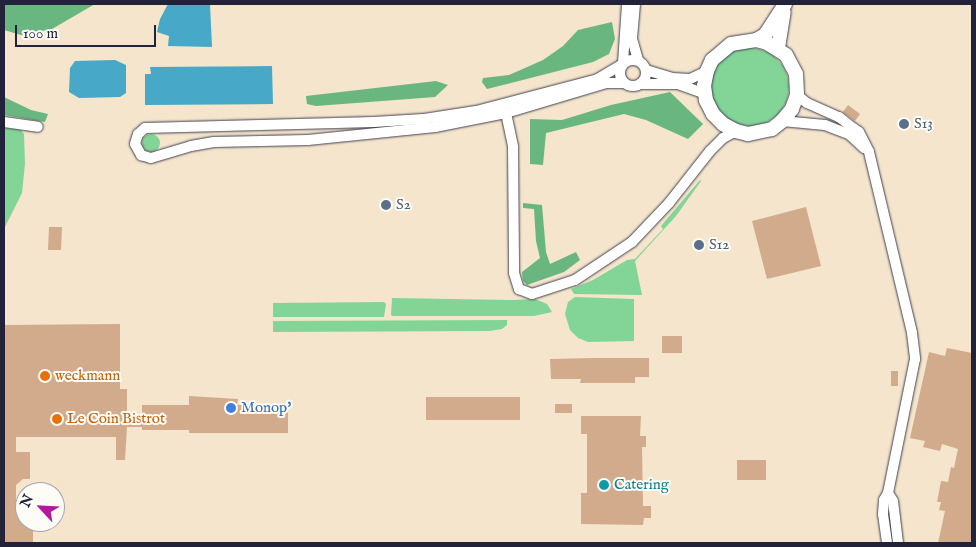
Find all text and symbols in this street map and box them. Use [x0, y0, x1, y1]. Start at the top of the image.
scale bar [18, 15, 159, 47]
text: 100 m [23, 24, 58, 43]
place label: S13 [914, 115, 933, 133]
marker: S13 [898, 118, 910, 130]
place label: S2 [396, 196, 411, 214]
marker: S2 [380, 199, 392, 211]
place label: S12 [709, 236, 729, 254]
marker: S12 [693, 239, 705, 251]
place label: weckmann [55, 367, 120, 385]
marker: weckmann [39, 370, 51, 382]
place label: Monop' [241, 399, 291, 417]
marker: Monop' [225, 402, 237, 414]
place label: Le Coin Bistrot [67, 410, 165, 428]
marker: Le Coin Bistrot [51, 413, 63, 425]
place label: Catering [614, 476, 669, 494]
marker: Catering [598, 479, 610, 491]
north arrow [15, 482, 65, 532]
text: N [17, 492, 38, 510]

